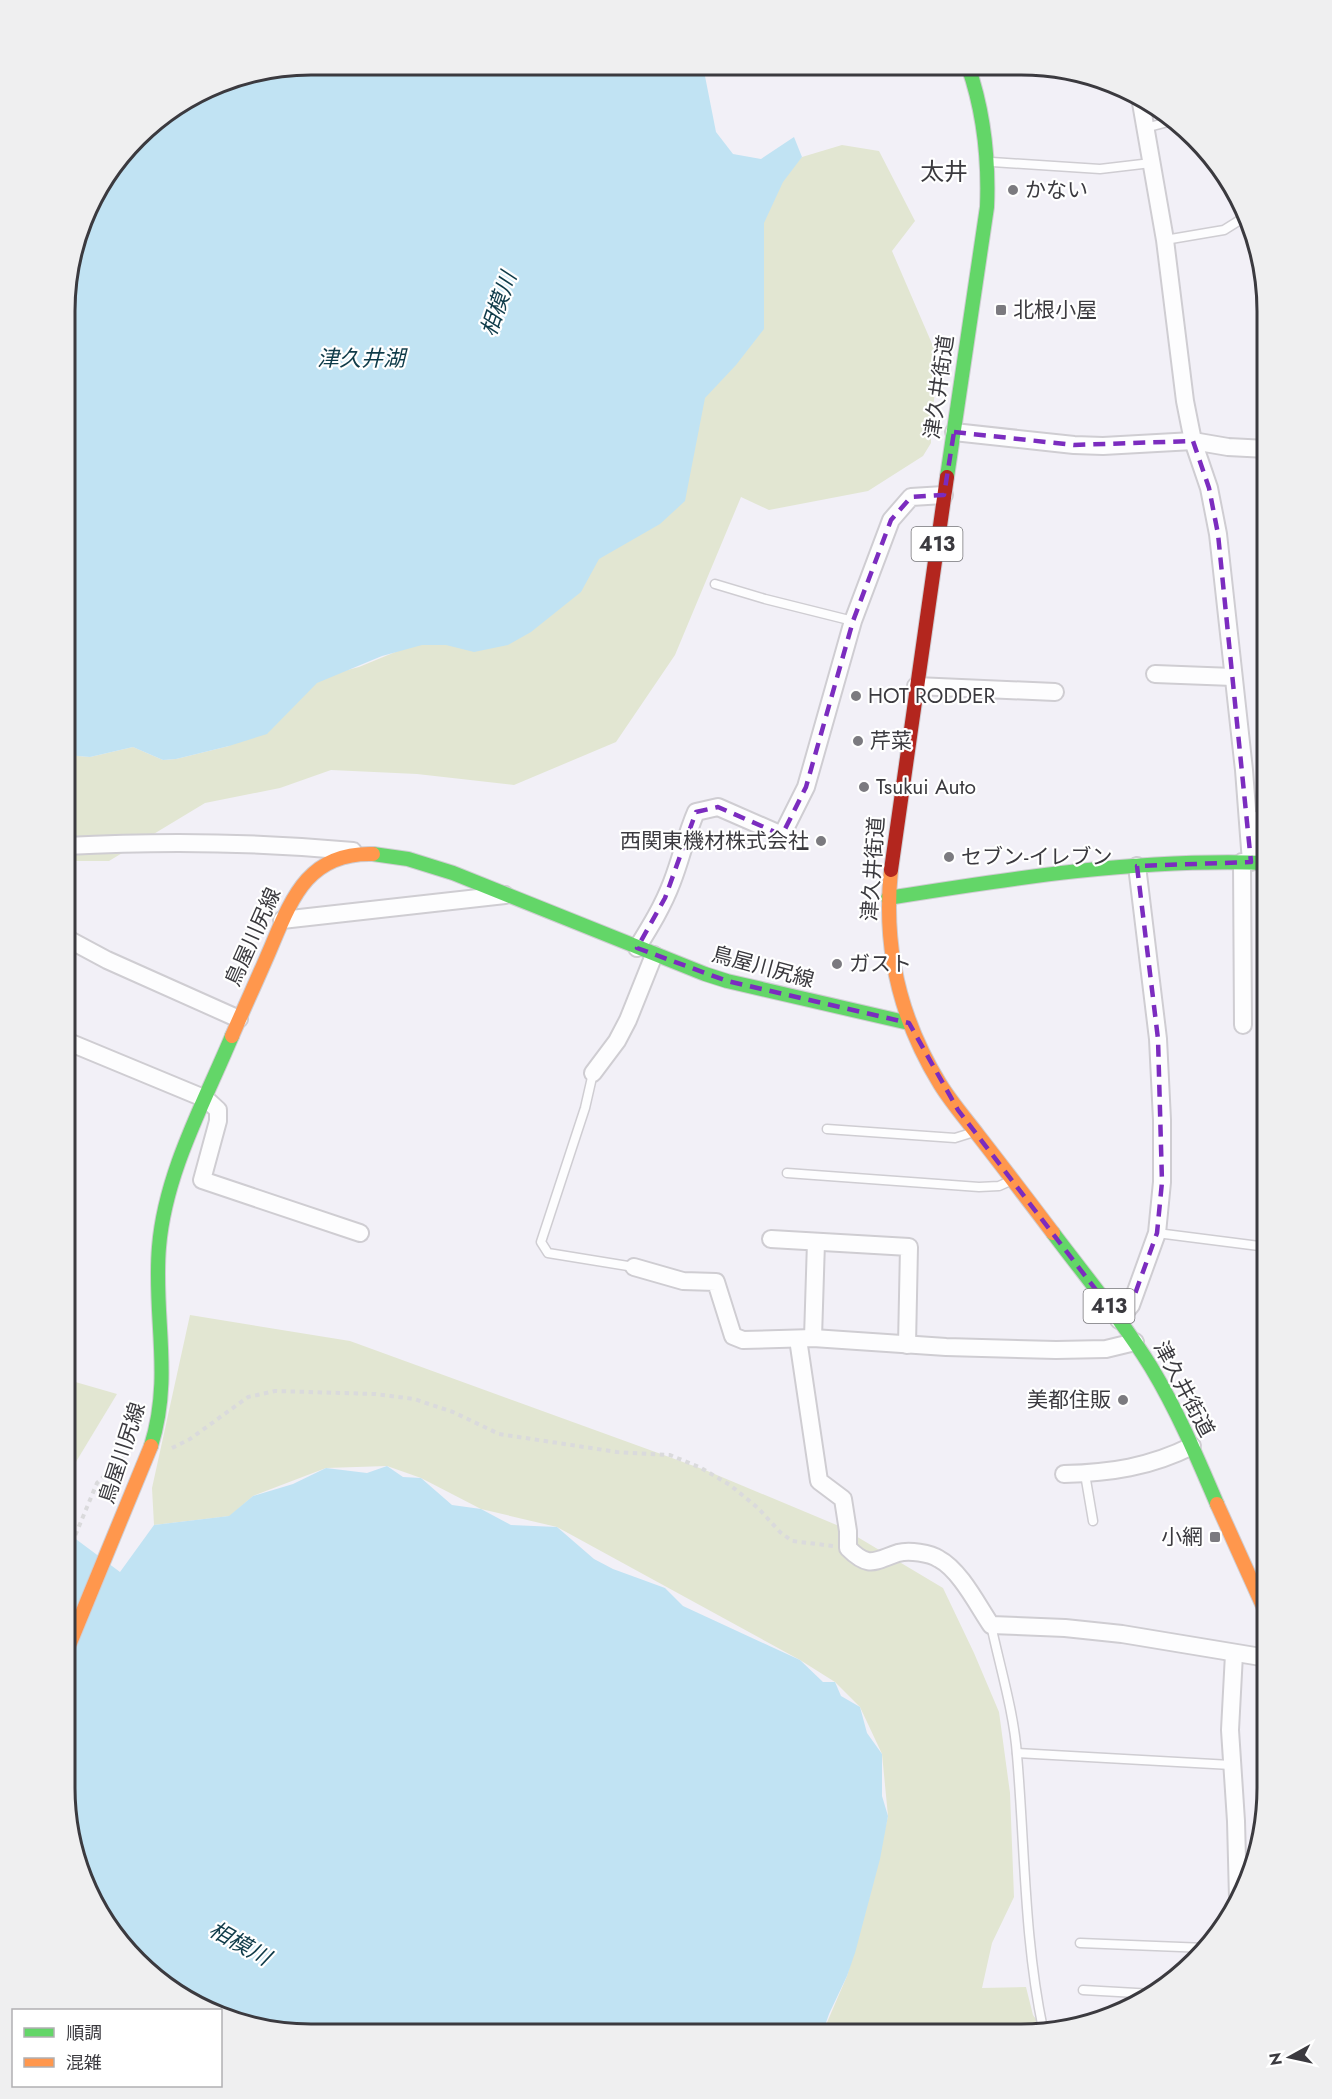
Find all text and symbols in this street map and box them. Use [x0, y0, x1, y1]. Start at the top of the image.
district label: 太井 [920, 154, 968, 189]
place label: かない [1025, 175, 1088, 205]
marker: かない [1006, 183, 1020, 197]
water label: 相模川 [472, 266, 525, 340]
place label: 北根小屋 [1013, 295, 1097, 325]
marker: 北根小屋 [994, 303, 1008, 317]
street label: 津久井街道 [917, 333, 961, 441]
water label: 津久井湖 [317, 342, 408, 374]
road number: 413 [912, 527, 962, 561]
place label: HOT RODDER [868, 681, 995, 711]
marker: HOT RODDER [849, 689, 863, 703]
place label: 芹菜 [870, 726, 912, 756]
marker: 芹菜 [851, 734, 865, 748]
place label: Tsukui Auto [876, 772, 976, 802]
marker: Tsukui Auto [857, 780, 871, 794]
street label: 津久井街道 [854, 816, 892, 922]
place label: 西関東機材株式会社 [620, 826, 809, 856]
marker: 西関東機材株式会社 [814, 834, 828, 848]
place label: セブン-イレブン [961, 842, 1112, 872]
marker: セブン-イレブン [942, 850, 956, 864]
street label: 鳥屋川尻線 [218, 883, 288, 991]
street label: 鳥屋川尻線 [708, 939, 818, 995]
place label: ガスト [849, 949, 912, 979]
marker: ガスト [830, 957, 844, 971]
road number: 413 [1084, 1289, 1134, 1323]
street label: 津久井街道 [1146, 1336, 1222, 1442]
place label: 美都住販 [1027, 1385, 1111, 1415]
marker: 美都住販 [1116, 1393, 1130, 1407]
street label: 鳥屋川尻線 [92, 1398, 152, 1508]
place label: 小網 [1161, 1522, 1203, 1552]
marker: 小網 [1208, 1530, 1222, 1544]
water label: 相模川 [203, 1913, 278, 1974]
legend [12, 2009, 222, 2087]
text: 順調 [66, 2020, 102, 2046]
north arrow [1260, 2027, 1320, 2087]
text: 混雑 [66, 2050, 102, 2076]
text: N [1263, 2051, 1288, 2067]

